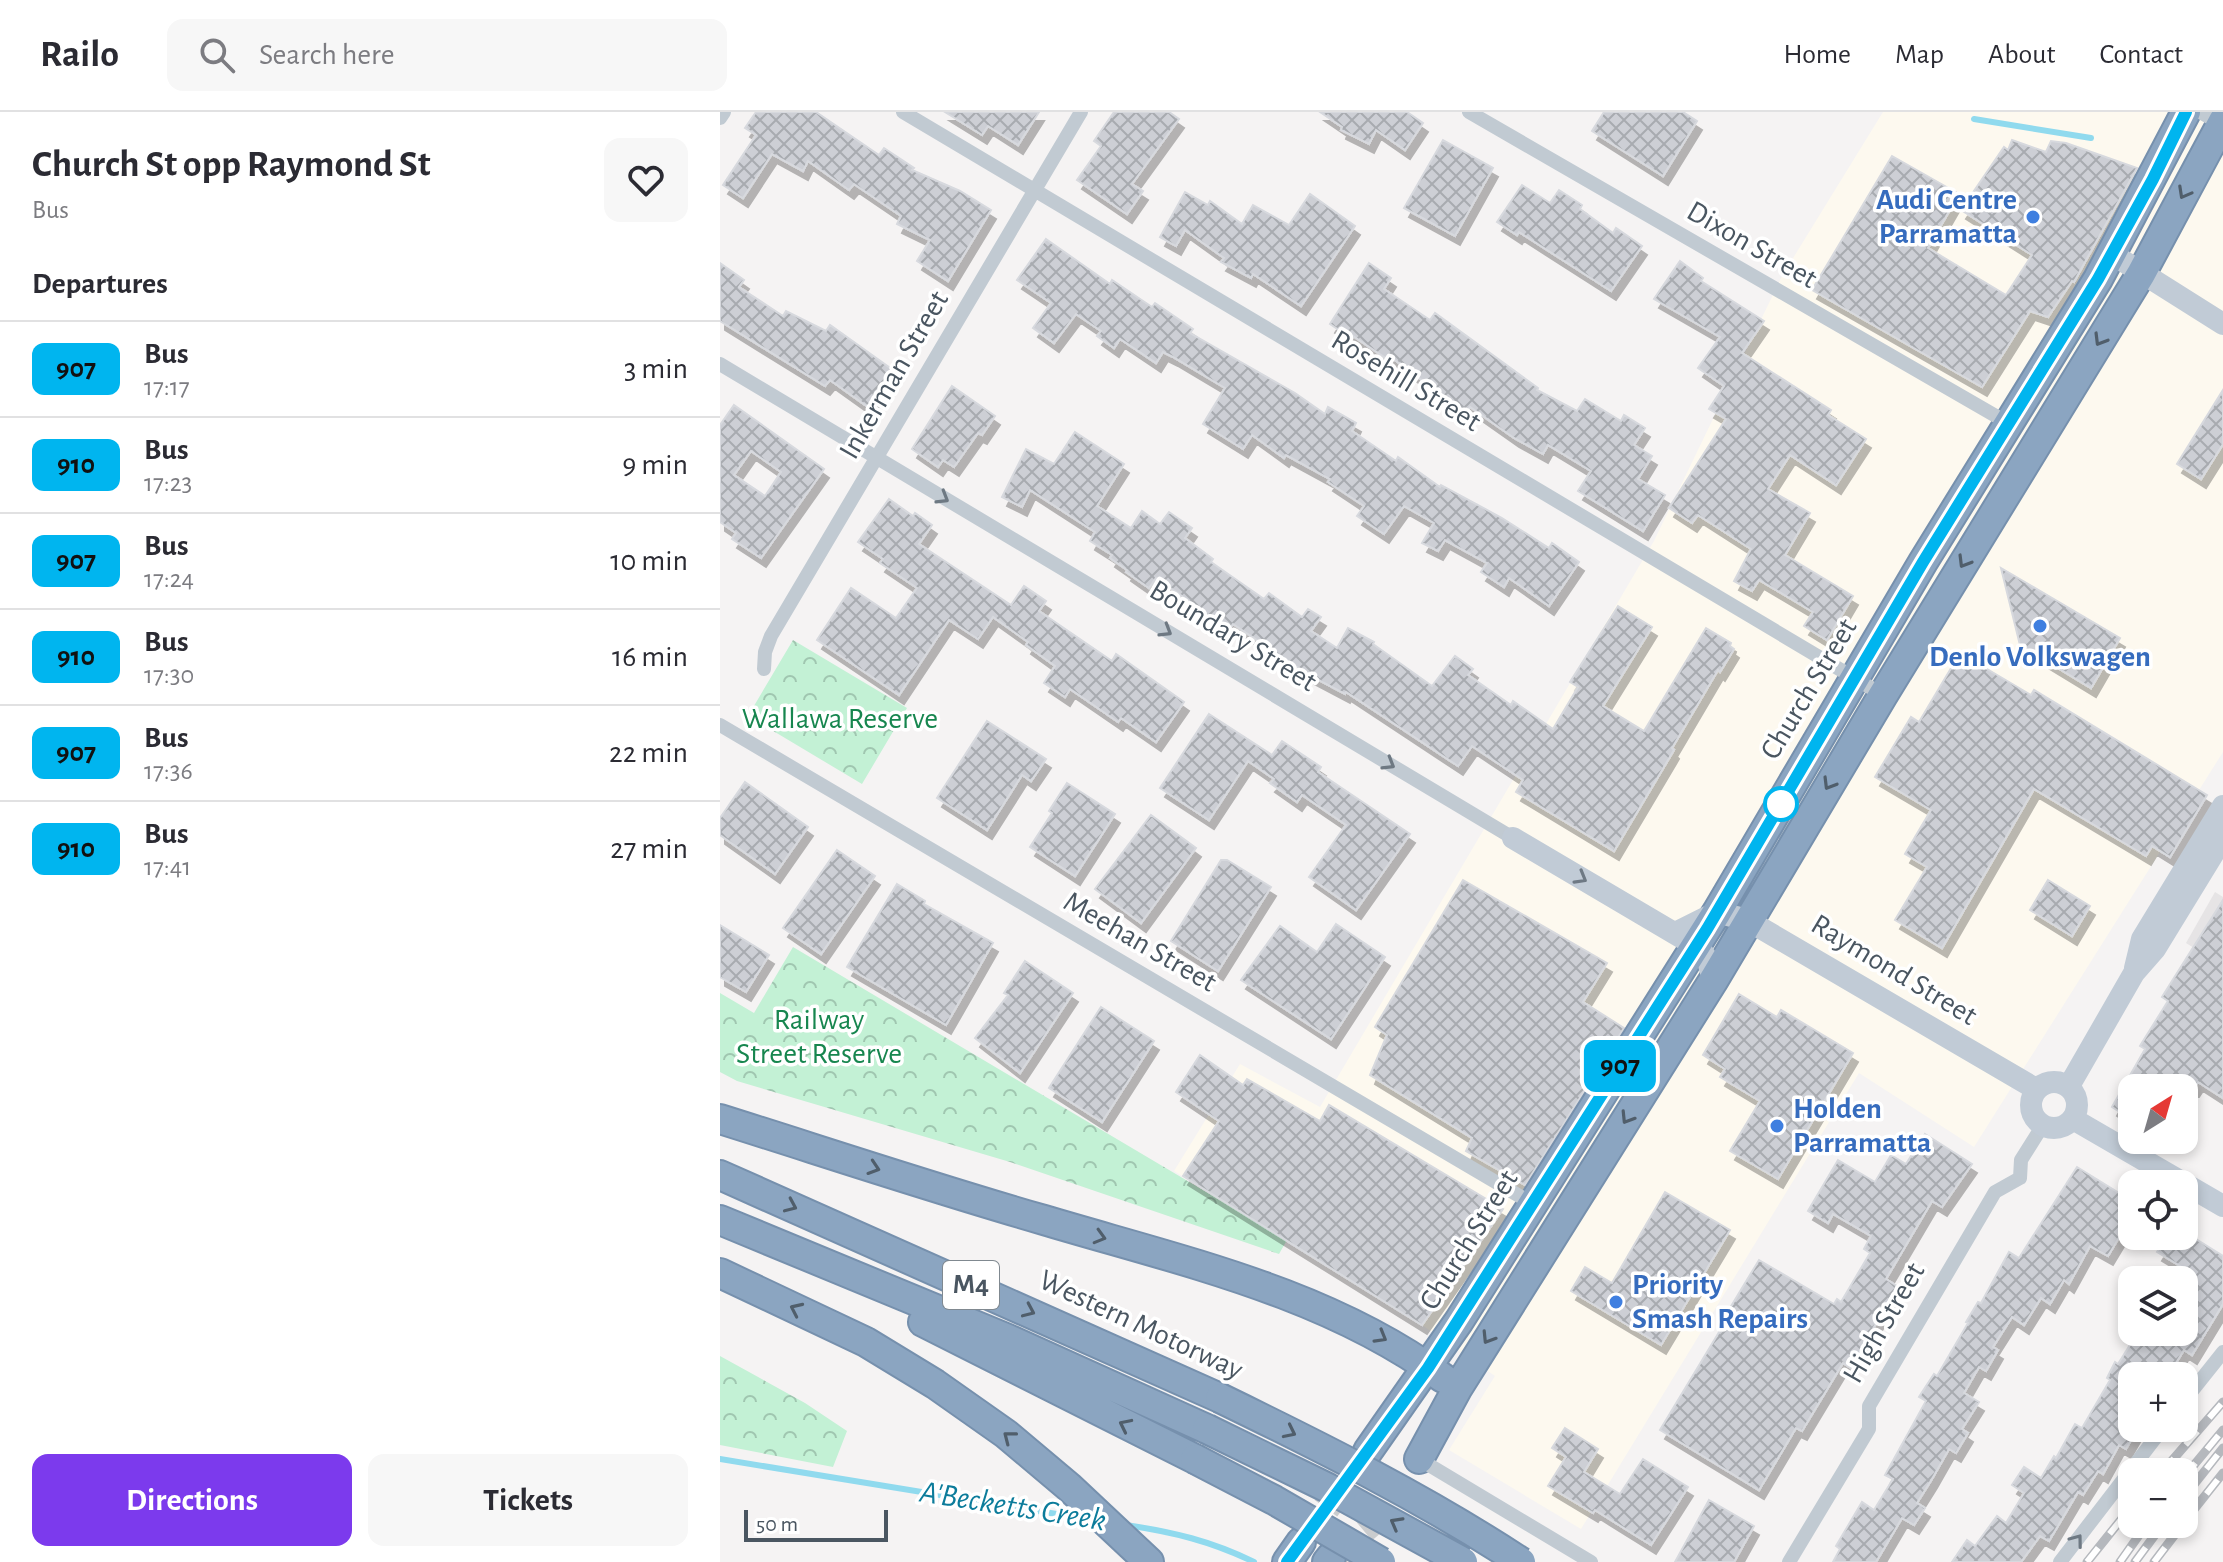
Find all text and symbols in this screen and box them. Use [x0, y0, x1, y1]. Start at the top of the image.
search box [167, 19, 727, 91]
icon: search [195, 33, 239, 77]
text: Railo [40, 36, 119, 74]
text: Search here [259, 40, 395, 70]
text: Home [1784, 41, 1851, 69]
text: Map [1895, 41, 1944, 69]
text: About [1988, 41, 2056, 69]
text: Contact [2100, 41, 2183, 69]
button: heart [604, 138, 688, 222]
text: Church St opp Raymond St [32, 146, 431, 184]
place label: Audi Centre Parramatta [1876, 185, 2017, 249]
one-way arrow [2179, 185, 2194, 199]
street label: Dixon Street [1682, 196, 1823, 294]
text: Bus [32, 197, 69, 223]
marker: Audi Centre Parramatta [2024, 208, 2042, 226]
text: Departures [32, 269, 168, 299]
street label: Inkerman Street [834, 285, 954, 464]
street label: Rosehill Street [1326, 325, 1486, 437]
one-way arrow [2094, 331, 2110, 346]
text: Bus [144, 339, 189, 369]
text: 3 min [624, 354, 688, 384]
text: 907 [56, 355, 96, 383]
text: 17:17 [144, 374, 190, 400]
text: Bus [144, 435, 189, 465]
text: 9 min [622, 450, 688, 480]
text: 910 [57, 451, 95, 479]
text: 17:23 [144, 470, 192, 496]
one-way arrow [934, 488, 949, 504]
text: Bus [144, 531, 189, 561]
text: 10 min [610, 546, 688, 576]
text: 907 [56, 547, 96, 575]
one-way arrow [1959, 553, 1974, 568]
text: 17:24 [144, 566, 194, 592]
street label: Boundary Street [1144, 575, 1322, 698]
street label: Church Street [1755, 613, 1863, 765]
marker: Denlo Volkswagen [2031, 617, 2049, 635]
one-way arrow [1157, 621, 1172, 637]
text: Bus [144, 627, 189, 657]
text: 16 min [612, 642, 688, 672]
place label: Denlo Volkswagen [1929, 642, 2151, 672]
text: 910 [57, 643, 95, 671]
text: 17:30 [144, 662, 194, 688]
park label: Wallawa Reserve [742, 704, 938, 734]
text: Bus [144, 723, 189, 753]
text: 22 min [609, 738, 688, 768]
text: 907 [56, 739, 96, 767]
one-way arrow [1380, 754, 1395, 770]
text: 17:36 [144, 758, 193, 784]
one-way arrow [1823, 775, 1839, 790]
unlabelled marker [1764, 787, 1798, 821]
text: Bus [144, 819, 189, 849]
text: 27 min [610, 834, 688, 864]
text: 910 [57, 835, 95, 863]
text: 17:41 [144, 854, 191, 880]
one-way arrow [1572, 868, 1587, 883]
street label: Meehan Street [1058, 886, 1222, 998]
street label: Raymond Street [1806, 909, 1982, 1031]
park label: Railway Street Reserve [736, 1005, 902, 1069]
line badge: 907 [1574, 1040, 1666, 1092]
text: 907 [1600, 1052, 1640, 1080]
north arrow [2118, 1074, 2198, 1154]
map controls [2118, 1074, 2198, 1538]
place label: Holden Parramatta [1793, 1094, 1931, 1158]
one-way arrow [1621, 1109, 1636, 1124]
marker: Holden Parramatta [1768, 1117, 1786, 1135]
one-way arrow [867, 1159, 881, 1175]
street label: Church Street [1414, 1164, 1524, 1315]
button: locate [2118, 1170, 2198, 1250]
one-way arrow [783, 1197, 798, 1213]
one-way arrow [1092, 1228, 1106, 1244]
street label: High Street [1838, 1257, 1931, 1388]
road number: M4 [943, 1261, 999, 1309]
street label: Western Motorway [1035, 1265, 1248, 1385]
button: layers [2118, 1266, 2198, 1346]
place label: Priority Smash Repairs [1632, 1270, 1808, 1334]
marker: Priority Smash Repairs [1607, 1293, 1625, 1311]
one-way arrow [1021, 1301, 1035, 1317]
one-way arrow [789, 1303, 804, 1319]
one-way arrow [1372, 1327, 1387, 1343]
one-way arrow [1483, 1330, 1498, 1344]
button: + [2118, 1362, 2198, 1442]
one-way arrow [1119, 1419, 1134, 1434]
one-way arrow [1282, 1423, 1296, 1439]
one-way arrow [1004, 1432, 1018, 1447]
button: Directions [32, 1454, 352, 1546]
button: Tickets [368, 1454, 688, 1546]
button: − [2118, 1458, 2198, 1538]
water label: A'Becketts Creek [917, 1475, 1108, 1536]
scale bar [744, 1506, 888, 1542]
text: 50 m [756, 1513, 798, 1535]
one-way arrow [1390, 1517, 1405, 1533]
one-way arrow [2067, 1534, 2081, 1548]

